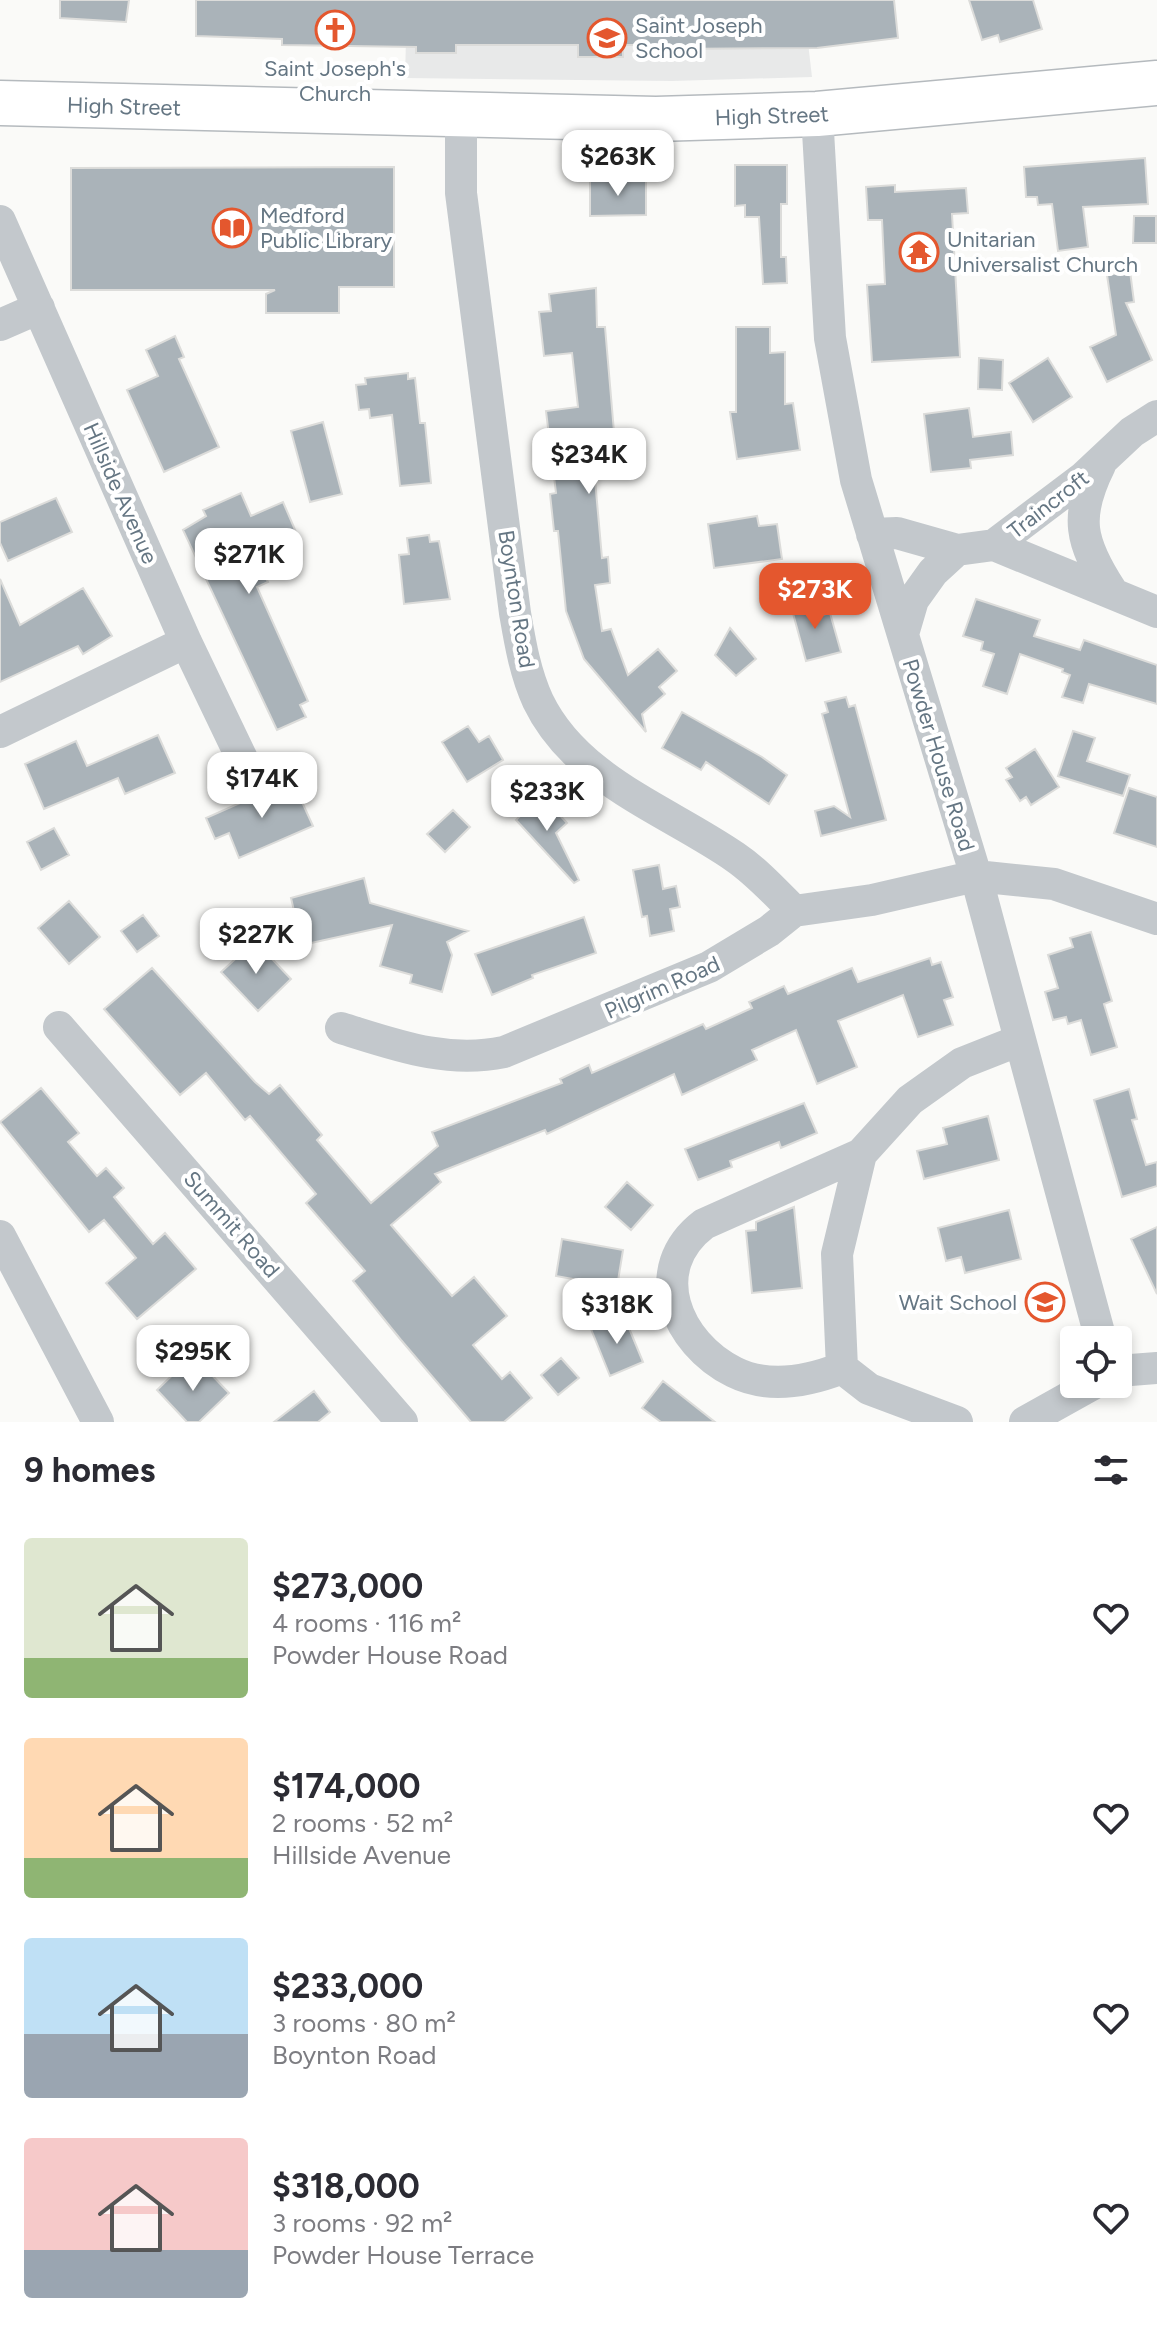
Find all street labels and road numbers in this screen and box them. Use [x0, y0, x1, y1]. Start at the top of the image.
street label: High Street [67, 92, 181, 121]
street label: High Street [714, 100, 830, 131]
street label: Hillside Avenue [77, 419, 164, 568]
street label: Traincroft [1002, 464, 1094, 544]
street label: Boynton Road [492, 528, 541, 670]
street label: Powder House Road [896, 656, 981, 855]
street label: Pilgrim Road [601, 950, 724, 1025]
street label: Summit Road [178, 1165, 285, 1283]

